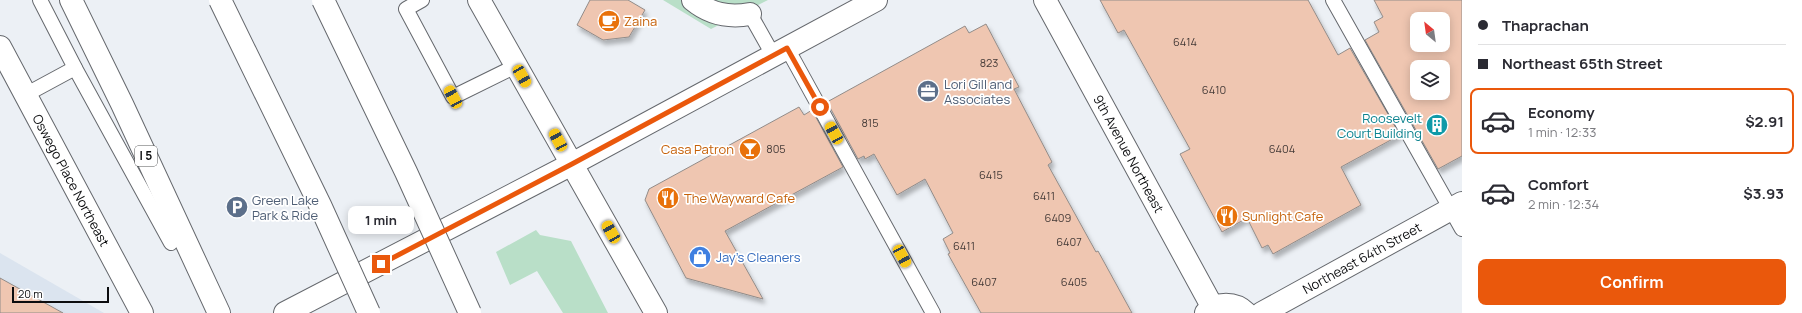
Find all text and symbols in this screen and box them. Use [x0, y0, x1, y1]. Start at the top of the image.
cafe icon: Zaina [596, 8, 622, 34]
place label: Zaina [624, 12, 657, 30]
north arrow [1410, 12, 1450, 52]
map controls [1410, 12, 1450, 100]
text: Thaprachan [1502, 15, 1589, 36]
house number: 6414 [1173, 34, 1197, 49]
text: Northeast 65th Street [1502, 53, 1663, 74]
house number: 823 [980, 55, 998, 70]
button: layers [1410, 60, 1450, 100]
car [511, 63, 533, 89]
place label: Lori Gill and Associates [944, 75, 1012, 108]
office icon: Lori Gill and Associates [915, 78, 941, 104]
house number: 6410 [1202, 82, 1226, 97]
car [442, 84, 464, 110]
street label: 9th Avenue Northeast [1089, 91, 1168, 216]
route start [811, 98, 829, 116]
text: Economy [1528, 102, 1595, 123]
icon: car [1480, 103, 1516, 139]
place label: Roosevelt Court Building [1337, 109, 1422, 142]
street label: Oswego Place Northeast [28, 111, 114, 250]
text: $2.91 [1745, 111, 1784, 132]
building icon: Roosevelt Court Building [1424, 112, 1450, 138]
house number: 815 [861, 115, 879, 130]
car [823, 120, 845, 146]
text: 1 min · 12:33 [1528, 123, 1596, 141]
car [547, 127, 569, 153]
bar icon: Casa Patron [737, 136, 763, 162]
place label: Casa Patron [661, 140, 734, 158]
house number: 805 [766, 141, 786, 156]
house number: 6404 [1269, 141, 1295, 156]
road number: I 5 [135, 146, 157, 166]
house number: 6415 [979, 167, 1003, 182]
text: Comfort [1528, 174, 1589, 195]
icon: car [1480, 175, 1516, 211]
text: $3.93 [1743, 183, 1784, 204]
restaurant icon: The Wayward Cafe [655, 185, 681, 211]
house number: 6411 [1033, 188, 1055, 203]
place label: The Wayward Cafe [684, 189, 795, 207]
place label: Green Lake Park & Ride [252, 191, 319, 224]
parking icon: Green Lake Park & Ride [224, 194, 250, 220]
text: 2 min · 12:34 [1528, 195, 1599, 213]
restaurant icon: Sunlight Cafe [1214, 203, 1240, 229]
callout: 1 min [348, 206, 414, 234]
place label: Sunlight Cafe [1242, 207, 1324, 225]
house number: 6409 [1045, 210, 1072, 225]
text: 1 min [365, 211, 397, 229]
street label: Northeast 64th Street [1299, 218, 1425, 298]
car [600, 219, 622, 245]
house number: 6407 [1056, 234, 1082, 249]
house number: 6411 [953, 238, 975, 253]
car [891, 243, 913, 269]
shop icon: Jay's Cleaners [687, 244, 713, 270]
place label: Jay's Cleaners [716, 248, 801, 266]
route end [372, 255, 390, 273]
button: Confirm [1478, 259, 1786, 305]
house number: 6407 [971, 274, 997, 289]
house number: 6405 [1061, 274, 1087, 289]
scale bar [12, 285, 109, 304]
text: 20 m [18, 286, 43, 301]

